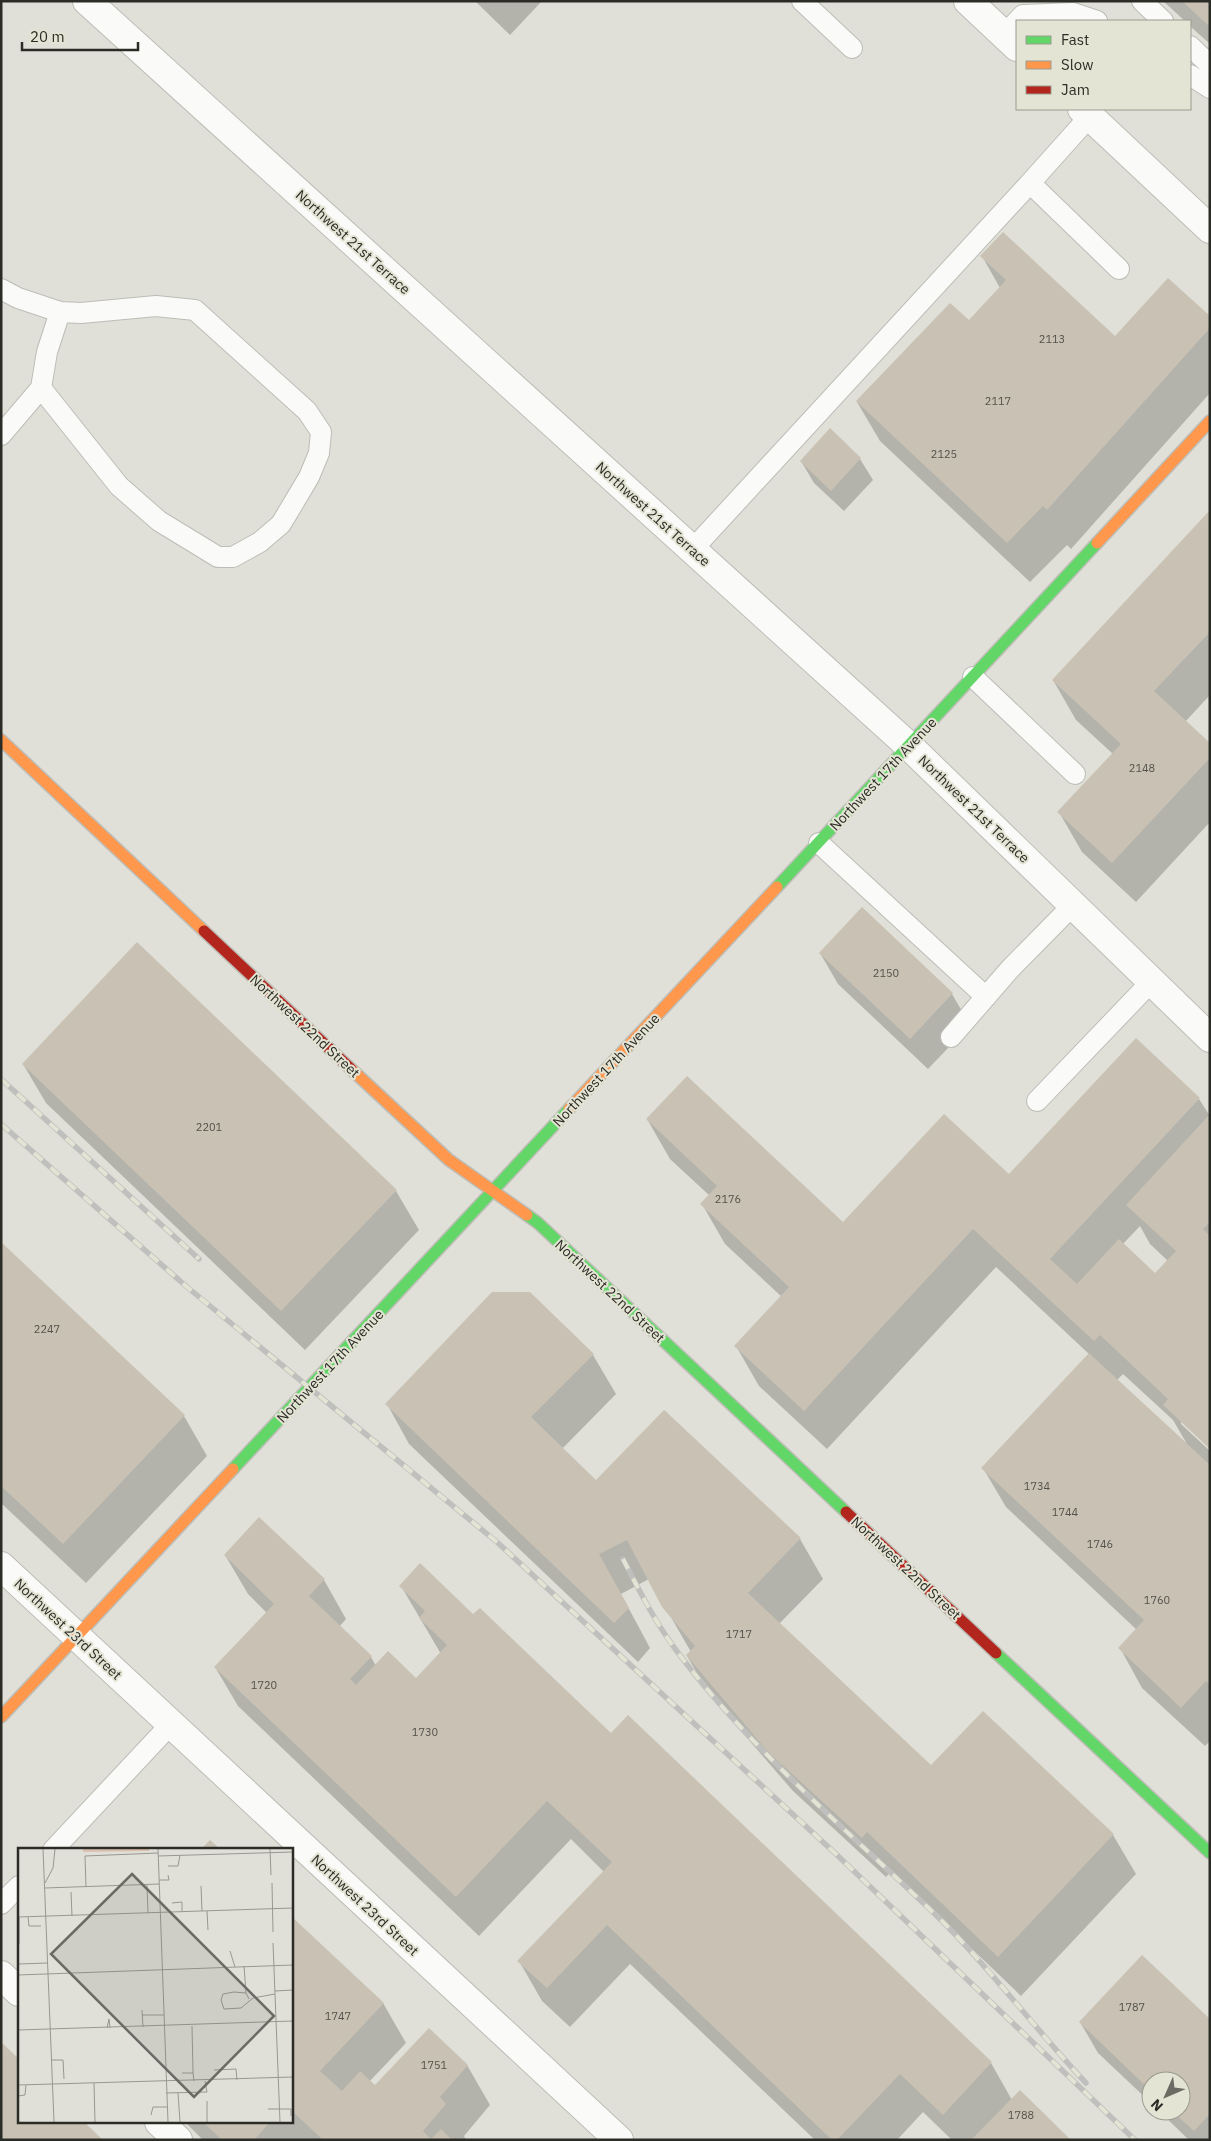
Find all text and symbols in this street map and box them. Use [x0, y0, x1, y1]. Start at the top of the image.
scale bar [22, 20, 139, 52]
legend [1016, 20, 1191, 110]
text: 20 m [30, 27, 65, 46]
text: Fast [1061, 30, 1089, 49]
text: Slow [1061, 55, 1094, 74]
text: Jam [1061, 80, 1090, 99]
street label: Northwest 21st Terrace [292, 186, 414, 298]
house number: 2113 [1039, 332, 1065, 346]
house number: 2117 [985, 394, 1011, 408]
house number: 2125 [931, 447, 957, 461]
street label: Northwest 21st Terrace [592, 458, 714, 570]
street label: Northwest 17th Avenue [826, 713, 941, 835]
street label: Northwest 21st Terrace [915, 751, 1034, 867]
house number: 2148 [1129, 761, 1155, 775]
house number: 2150 [873, 966, 899, 980]
street label: Northwest 22nd Street [246, 970, 364, 1082]
street label: Northwest 17th Avenue [549, 1009, 664, 1131]
house number: 2201 [196, 1120, 223, 1134]
house number: 2176 [715, 1192, 741, 1206]
street label: Northwest 22nd Street [551, 1235, 669, 1347]
street label: Northwest 17th Avenue [273, 1305, 388, 1427]
house number: 2247 [34, 1322, 60, 1336]
house number: 1734 [1024, 1479, 1051, 1493]
house number: 1744 [1052, 1505, 1079, 1519]
street label: Northwest 22nd Street [847, 1512, 965, 1624]
house number: 1746 [1087, 1537, 1113, 1551]
street label: Northwest 23rd Street [10, 1574, 126, 1684]
house number: 1760 [1144, 1593, 1170, 1607]
house number: 1717 [726, 1627, 752, 1641]
house number: 1720 [251, 1678, 277, 1692]
house number: 1730 [412, 1725, 438, 1739]
inset map [18, 1848, 292, 2124]
street label: Northwest 23rd Street [307, 1850, 423, 1960]
house number: 1787 [1119, 2000, 1145, 2014]
house number: 1747 [325, 2009, 351, 2023]
house number: 1751 [421, 2058, 448, 2072]
north arrow [1141, 2071, 1191, 2121]
text: N [1147, 2095, 1167, 2115]
house number: 1788 [1008, 2108, 1034, 2122]

